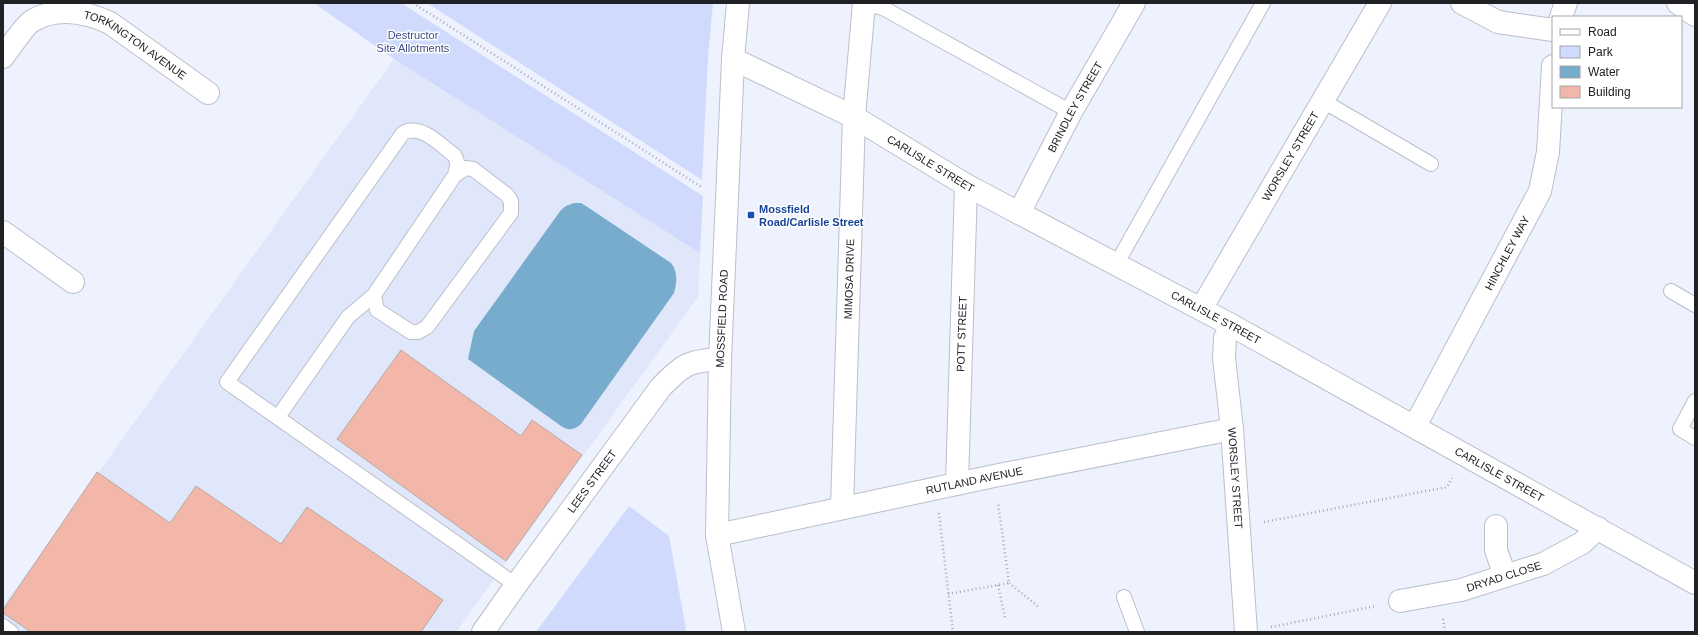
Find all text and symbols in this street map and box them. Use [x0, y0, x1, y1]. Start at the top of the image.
street label: TORKINGTON AVENUE [82, 8, 189, 82]
legend [1552, 16, 1682, 108]
text: Road [1588, 25, 1617, 39]
park label: Destructor Site Allotments [377, 29, 450, 54]
text: Park [1588, 45, 1614, 59]
street label: BRINDLEY STREET [1045, 59, 1105, 154]
text: Water [1588, 65, 1620, 79]
text: Building [1588, 85, 1631, 99]
street label: WORSLEY STREET [1260, 109, 1321, 203]
street label: CARLISLE STREET [885, 133, 977, 194]
place label: Mossfield Road/Carlisle Street [759, 203, 864, 228]
marker: Mossfield Road/Carlisle Street [746, 210, 756, 220]
street label: HINCHLEY WAY [1482, 213, 1532, 292]
street label: MIMOSA DRIVE [842, 239, 856, 320]
street label: MOSSFIELD ROAD [714, 269, 730, 368]
street label: CARLISLE STREET [1169, 288, 1263, 346]
street label: POTT STREET [954, 296, 969, 372]
street label: WORSLEY STREET [1226, 427, 1245, 529]
street label: CARLISLE STREET [1453, 445, 1546, 504]
street label: LEES STREET [565, 447, 619, 515]
street label: RUTLAND AVENUE [925, 464, 1024, 496]
street label: DRYAD CLOSE [1465, 559, 1543, 594]

